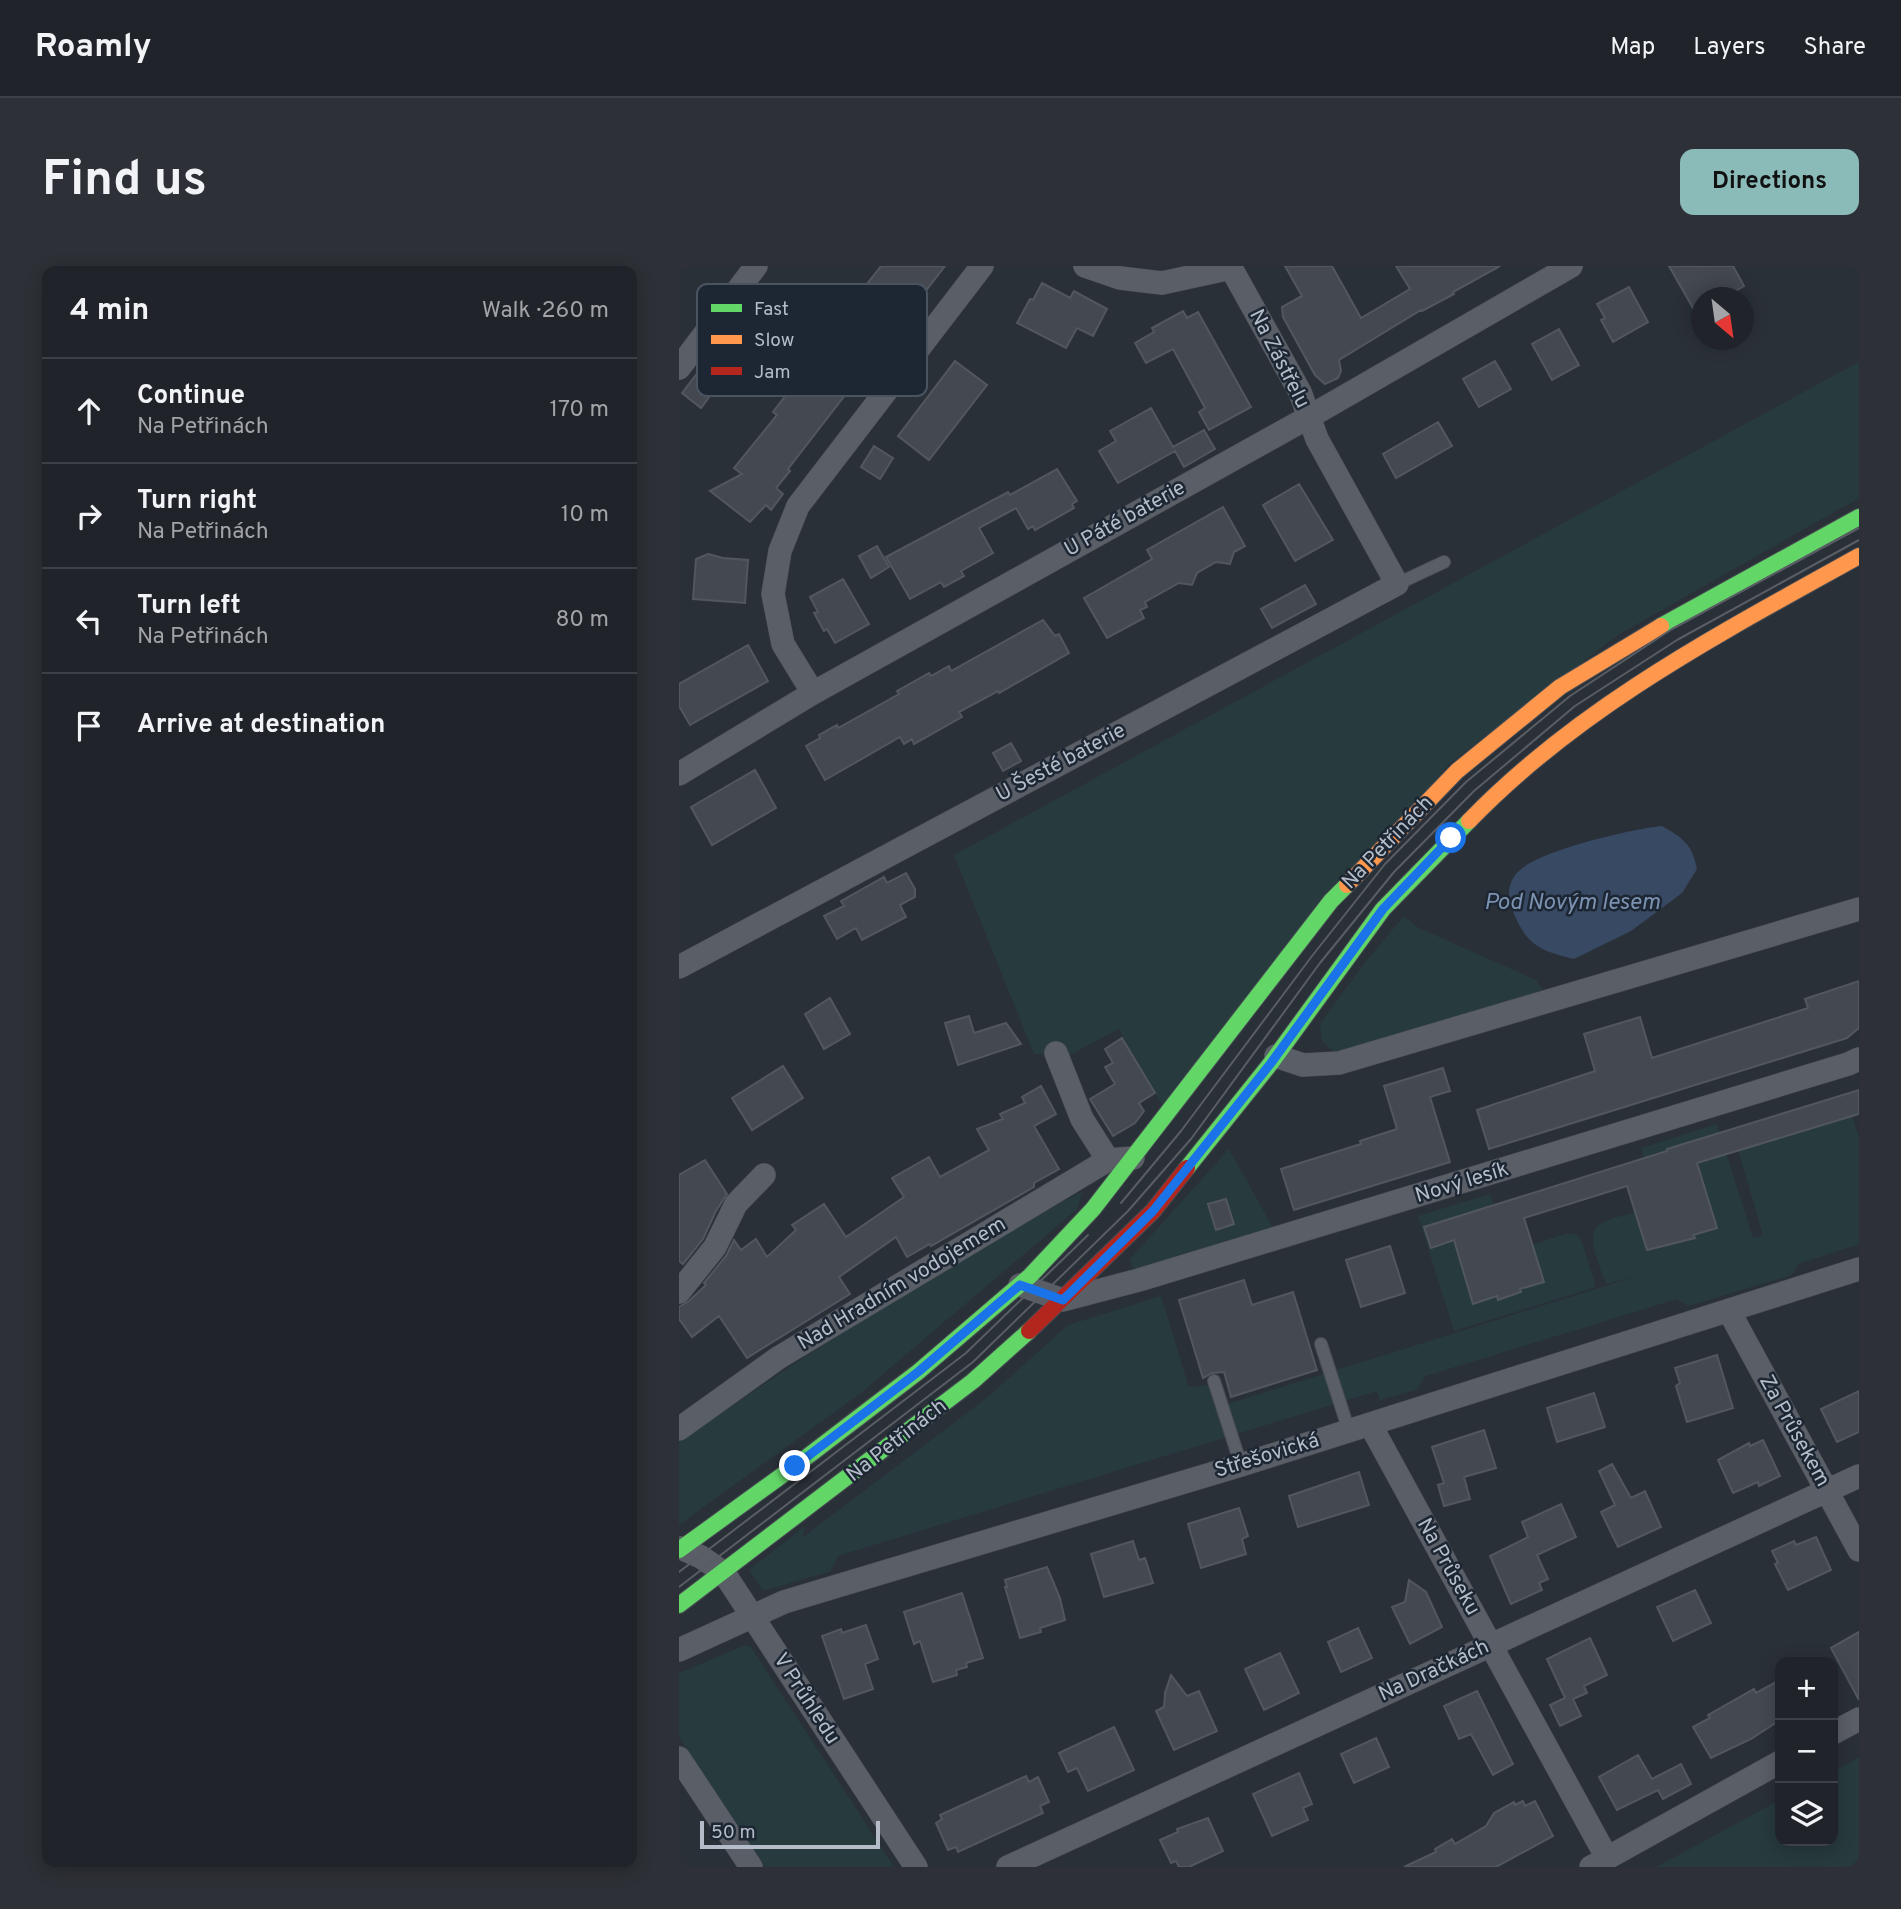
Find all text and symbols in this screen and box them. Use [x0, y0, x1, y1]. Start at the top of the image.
text: Roamly [35, 27, 151, 69]
text: Map [1610, 33, 1655, 63]
text: Layers [1693, 33, 1765, 63]
text: Share [1803, 33, 1866, 63]
button: Directions [1680, 149, 1859, 215]
text: Find us [42, 151, 207, 213]
legend [697, 284, 927, 396]
north arrow [1691, 287, 1754, 350]
text: 4 min [70, 293, 149, 330]
text: Walk · 260 m [482, 297, 609, 326]
text: Fast [754, 298, 789, 322]
street label: Na Zástřelu [1242, 305, 1316, 413]
text: Slow [754, 329, 794, 353]
text: Jam [754, 361, 791, 385]
text: Continue [137, 380, 245, 413]
icon: ahead [70, 392, 108, 430]
text: 170 m [550, 396, 609, 425]
text: Na Petřinách [137, 413, 269, 442]
street label: U Páté baterie [1060, 475, 1190, 563]
text: Turn right [137, 485, 257, 518]
icon: right [70, 497, 108, 535]
text: 10 m [561, 501, 609, 530]
text: Na Petřinách [137, 518, 269, 547]
text: Turn left [137, 590, 241, 623]
icon: left [70, 602, 108, 640]
text: 80 m [556, 606, 609, 635]
text: Na Petřinách [137, 623, 269, 652]
icon: arrive [70, 707, 108, 745]
text: Arrive at destination [137, 709, 385, 742]
street label: U Šesté baterie [991, 717, 1130, 809]
street label: Na Petřinách [1337, 790, 1439, 896]
route start [1435, 822, 1466, 853]
water label: Pod Novým lesem [1484, 889, 1660, 918]
street label: Nový lesík [1412, 1156, 1512, 1210]
street label: Nad Hradním vodojemem [793, 1211, 1011, 1357]
street label: Za Průsekem [1752, 1370, 1836, 1492]
street label: Na Petřinách [841, 1393, 953, 1489]
street label: Střešovická [1211, 1427, 1323, 1485]
route end [779, 1450, 810, 1481]
street label: Na Průseku [1410, 1514, 1486, 1620]
street label: Na Dračkách [1374, 1634, 1494, 1708]
street label: V Průhledu [766, 1648, 846, 1750]
map controls [1775, 1657, 1838, 1846]
button: + [1775, 1657, 1838, 1720]
button: − [1775, 1720, 1838, 1783]
button: layers [1775, 1783, 1838, 1846]
scale bar [700, 1818, 880, 1850]
text: 50 m [711, 1821, 756, 1845]

